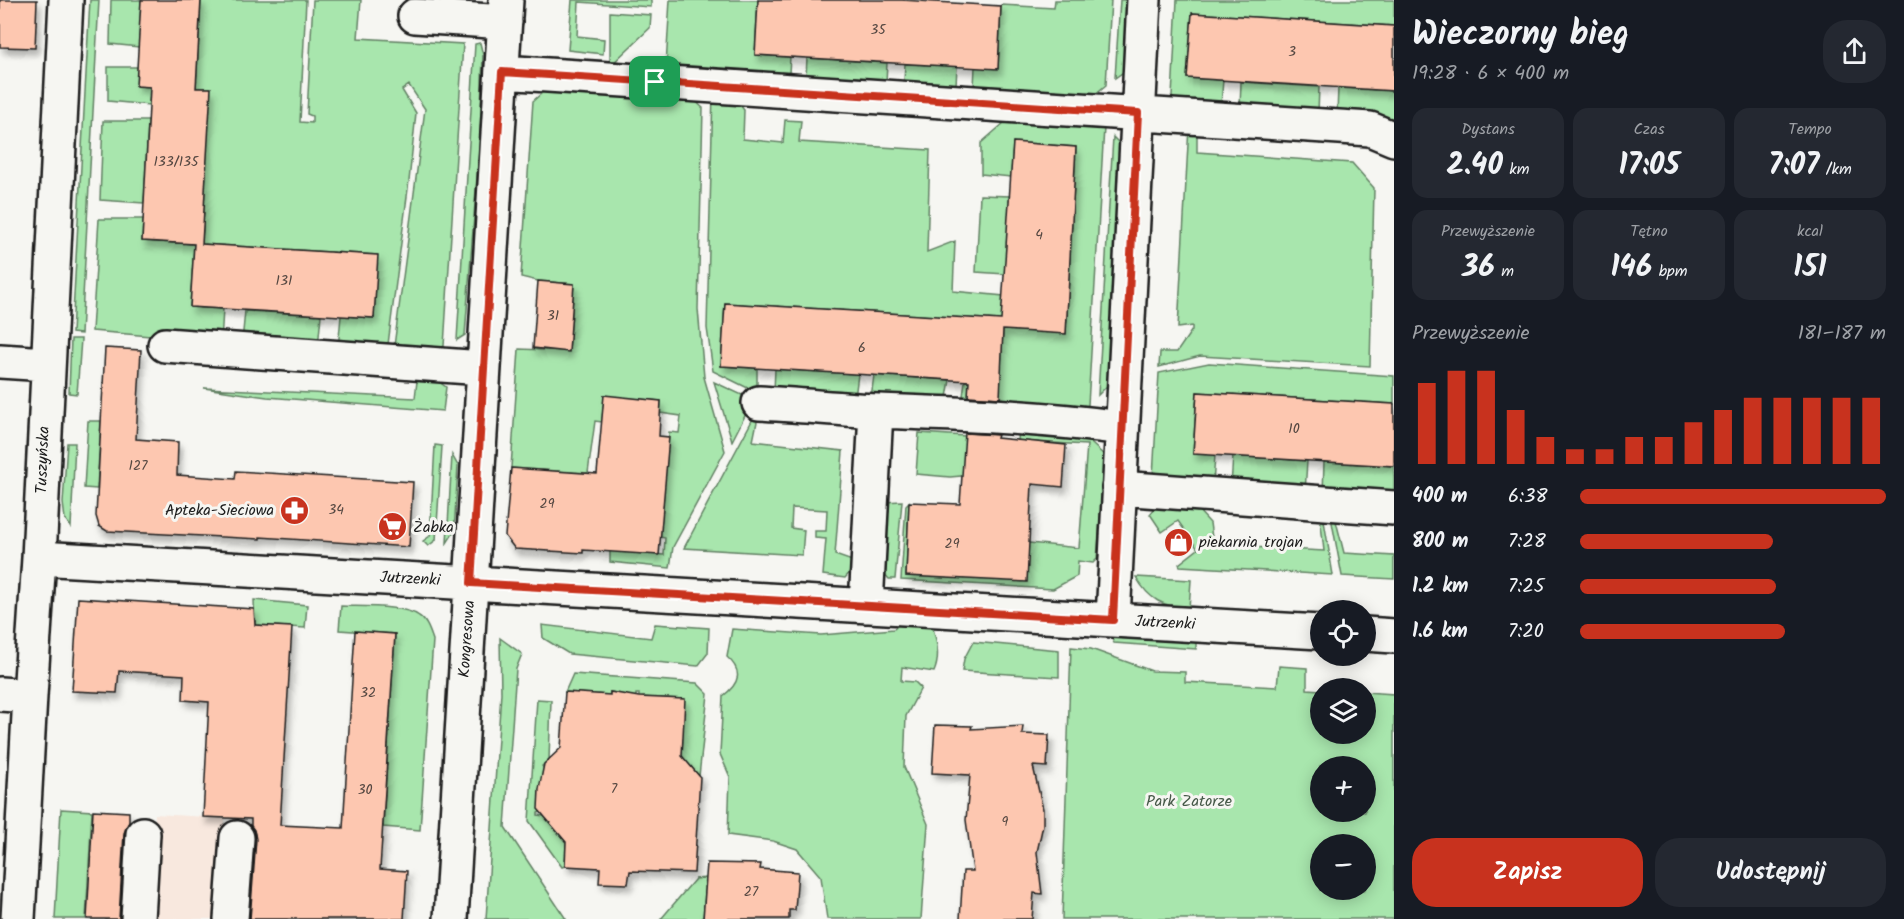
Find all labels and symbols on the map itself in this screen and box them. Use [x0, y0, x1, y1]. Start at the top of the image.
house number: 35 [870, 19, 887, 41]
house number: 3 [1288, 41, 1296, 63]
pin [629, 56, 680, 107]
house number: 133/135 [153, 151, 200, 173]
house number: 4 [1035, 224, 1043, 246]
house number: 131 [276, 270, 292, 292]
house number: 31 [547, 305, 559, 327]
house number: 6 [858, 337, 866, 359]
house number: 10 [1288, 418, 1300, 440]
street label: Tuszyńska [29, 426, 57, 494]
house number: 127 [129, 455, 148, 477]
house number: 29 [540, 493, 555, 515]
pharmacy icon: Apteka-Sieciowa [279, 494, 311, 526]
place label: Apteka-Sieciowa [165, 498, 274, 523]
house number: 34 [328, 499, 344, 521]
supermarket icon: Żabka [376, 511, 408, 543]
place label: Żabka [413, 515, 454, 540]
shop icon: piekarnia trojan [1162, 526, 1194, 558]
place label: piekarnia trojan [1198, 530, 1303, 555]
house number: 29 [945, 533, 960, 555]
street label: Jutrzenki [379, 565, 442, 593]
street label: Kongresowa [452, 599, 482, 679]
street label: Jutrzenki [1134, 609, 1197, 637]
house number: 32 [360, 682, 376, 704]
house number: 7 [611, 778, 618, 800]
house number: 30 [358, 779, 373, 801]
park label: Park Zatorze [1146, 789, 1232, 814]
house number: 9 [1002, 811, 1009, 833]
house number: 27 [744, 881, 759, 903]

